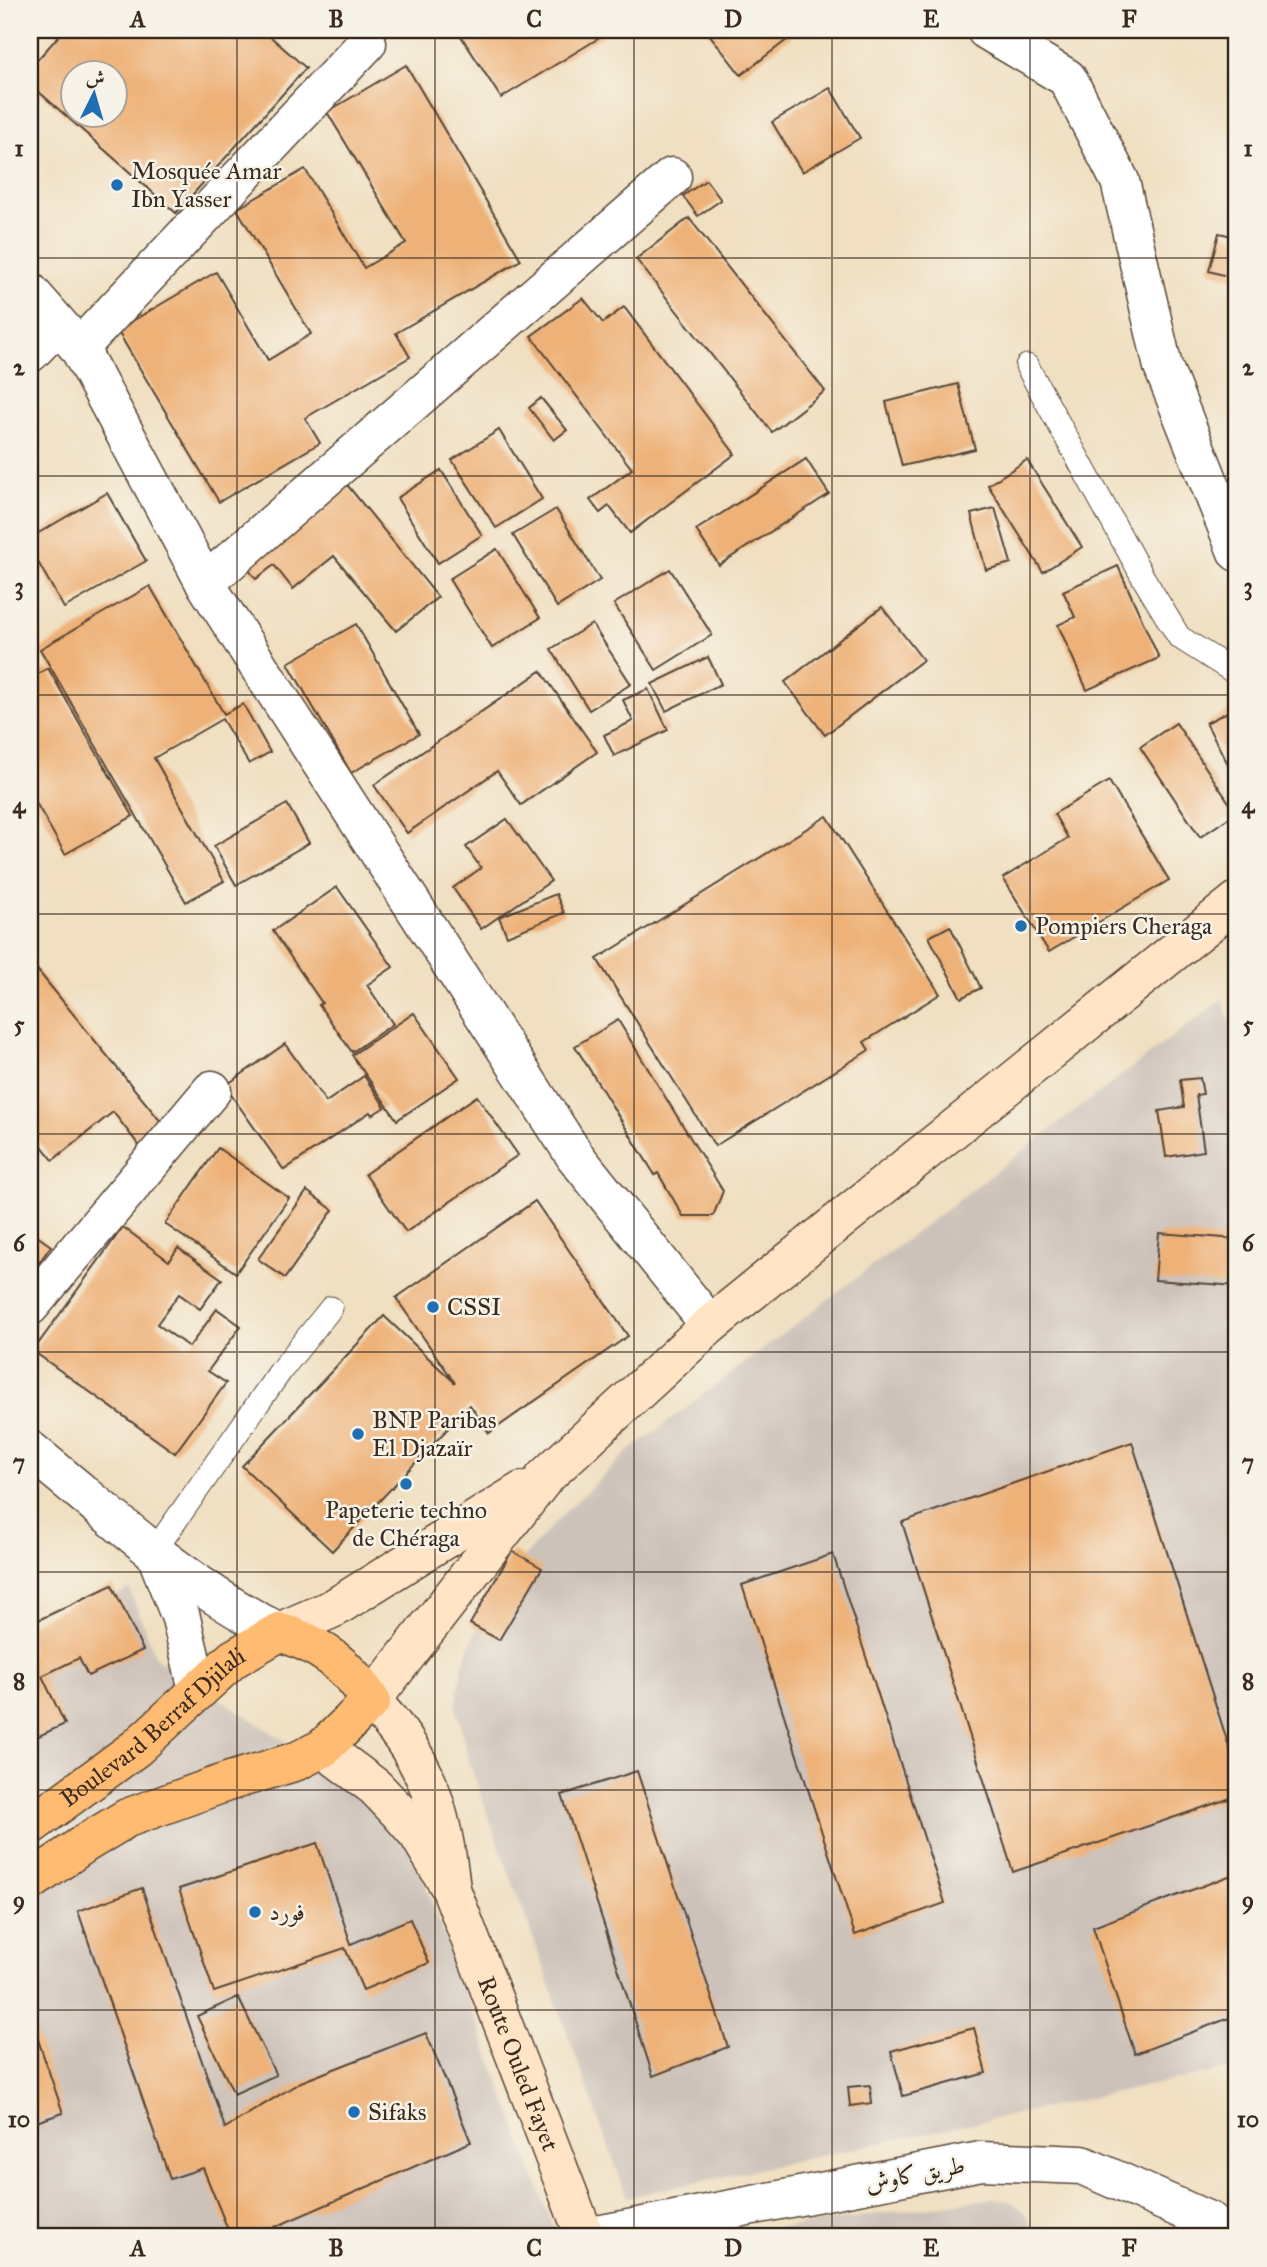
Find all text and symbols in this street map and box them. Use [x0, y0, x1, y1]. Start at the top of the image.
text: A [128, 5, 146, 33]
text: B [328, 5, 344, 33]
text: C [526, 5, 542, 33]
text: D [724, 5, 742, 33]
text: E [923, 5, 940, 33]
text: F [1121, 5, 1137, 33]
north arrow [60, 60, 130, 130]
text: ش [85, 65, 106, 90]
text: 1 [14, 134, 24, 162]
text: 1 [1243, 134, 1253, 162]
place label: Mosquée Amar Ibn Yasser [131, 156, 281, 214]
marker: Mosquée Amar Ibn Yasser [109, 177, 125, 193]
text: 2 [13, 353, 25, 381]
text: 2 [1242, 353, 1254, 381]
text: 3 [14, 572, 24, 601]
text: 3 [1243, 572, 1253, 601]
text: 4 [13, 791, 27, 819]
text: 4 [1242, 791, 1256, 819]
place label: Pompiers Cheraga [1035, 911, 1213, 941]
marker: Pompiers Cheraga [1013, 918, 1029, 934]
text: 5 [14, 1010, 25, 1038]
text: 5 [1243, 1010, 1254, 1038]
text: 6 [13, 1229, 26, 1257]
text: 6 [1242, 1229, 1255, 1257]
place label: CSSI [447, 1292, 501, 1322]
marker: CSSI [425, 1299, 441, 1315]
place label: BNP Paribas El Djazaïr [372, 1405, 496, 1463]
marker: BNP Paribas El Djazaïr [350, 1426, 366, 1442]
text: 7 [13, 1448, 25, 1476]
text: 7 [1242, 1448, 1254, 1476]
marker: Papeterie techno de Chéraga [398, 1476, 414, 1492]
place label: Papeterie techno de Chéraga [325, 1495, 487, 1553]
street label: Boulevard Berraf Djilali [54, 1640, 251, 1814]
text: 8 [13, 1667, 25, 1695]
text: 8 [1242, 1667, 1254, 1695]
text: 9 [13, 1886, 25, 1915]
text: 9 [1242, 1886, 1254, 1915]
place label: فورد [269, 1897, 305, 1927]
marker: فورد [247, 1904, 263, 1920]
street label: Route Ouled Fayet [471, 1972, 566, 2156]
place label: Sifaks [368, 2097, 427, 2127]
marker: Sifaks [346, 2104, 362, 2120]
text: 10 [8, 2105, 30, 2133]
text: 10 [1237, 2105, 1259, 2133]
street label: طريق كاوش [863, 2150, 967, 2198]
text: A [128, 2234, 146, 2262]
text: B [328, 2234, 344, 2262]
text: C [526, 2234, 542, 2262]
text: D [724, 2234, 742, 2262]
text: E [923, 2234, 940, 2262]
text: F [1121, 2234, 1137, 2262]

